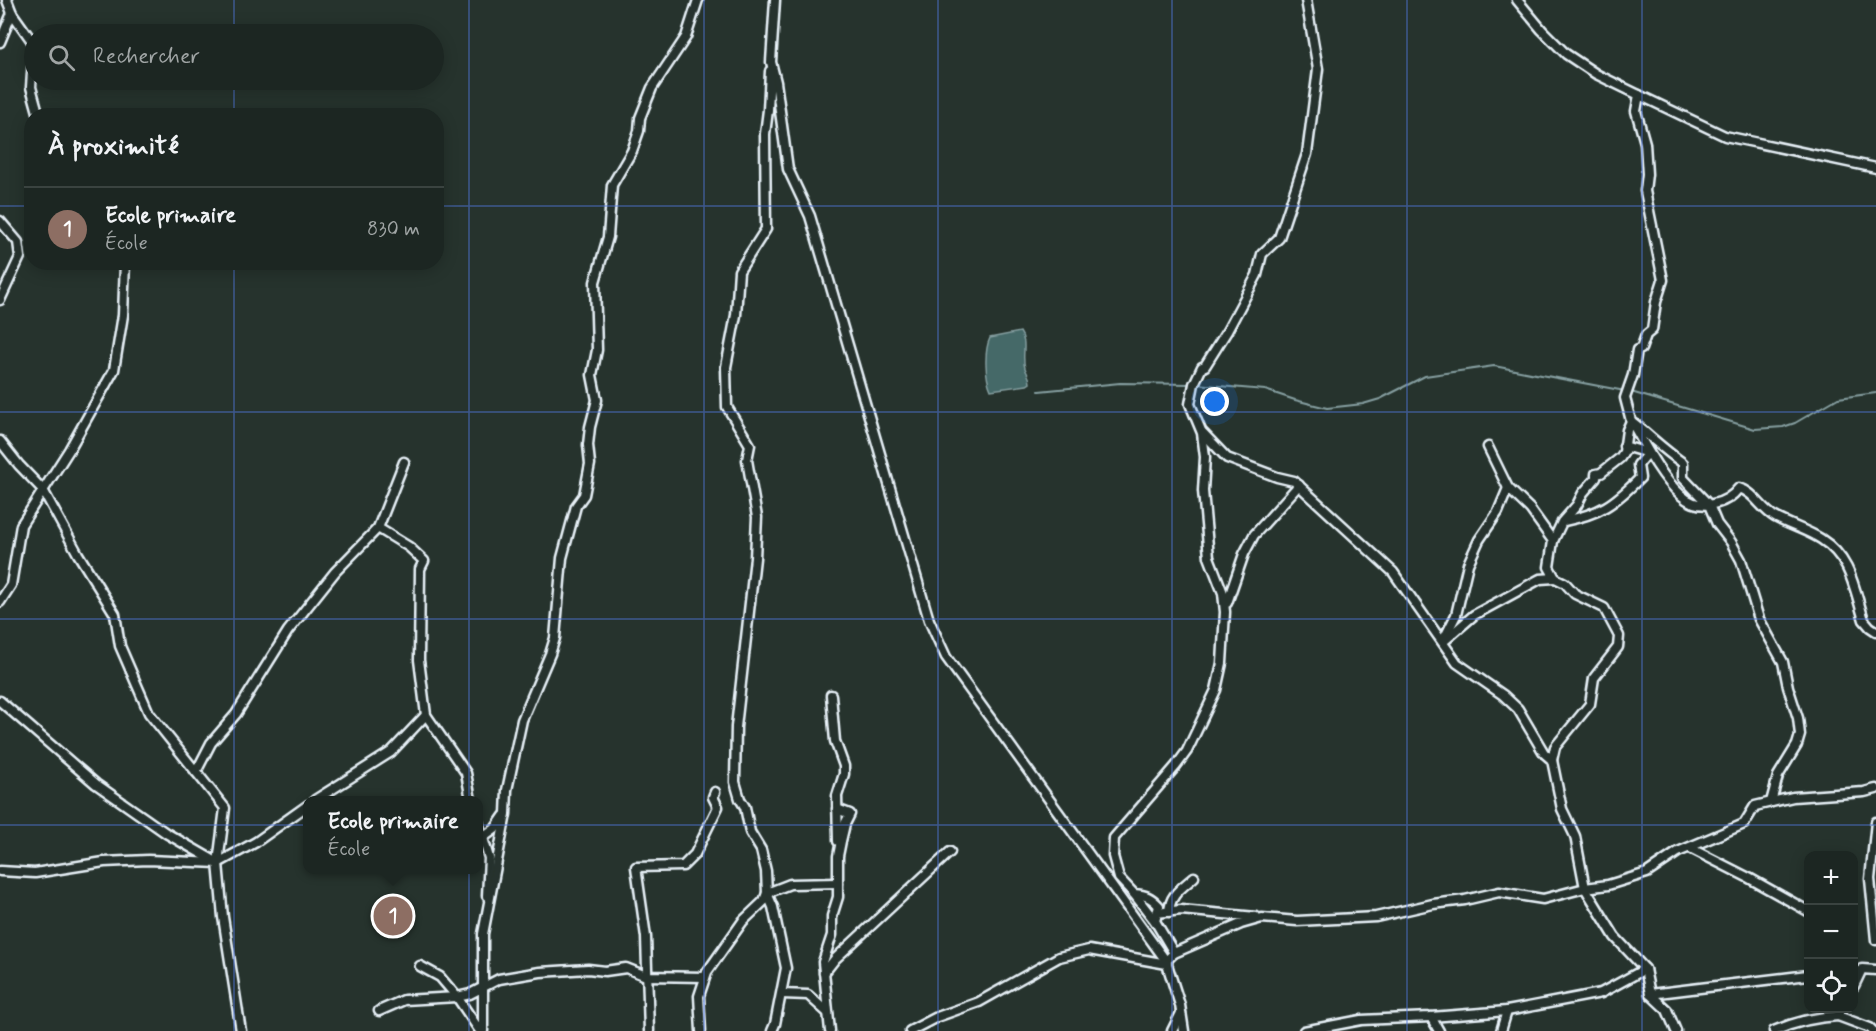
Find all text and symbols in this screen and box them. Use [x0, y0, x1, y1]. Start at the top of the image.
search box [24, 24, 444, 90]
icon: search [45, 41, 78, 74]
text: Rechercher [93, 43, 200, 71]
text: À proximité [48, 130, 179, 164]
text: Ecole primaire [105, 202, 236, 230]
text: 1 [63, 216, 72, 243]
text: 830 m [367, 216, 420, 243]
text: École [105, 230, 148, 257]
your location [1200, 387, 1229, 416]
popup [303, 796, 483, 874]
text: Ecole primaire [327, 808, 459, 836]
text: École [327, 836, 370, 863]
map controls [1804, 851, 1858, 1013]
button: + [1804, 851, 1858, 905]
pin: 1 [374, 894, 412, 938]
button: − [1804, 905, 1858, 959]
button: locate [1804, 959, 1858, 1013]

